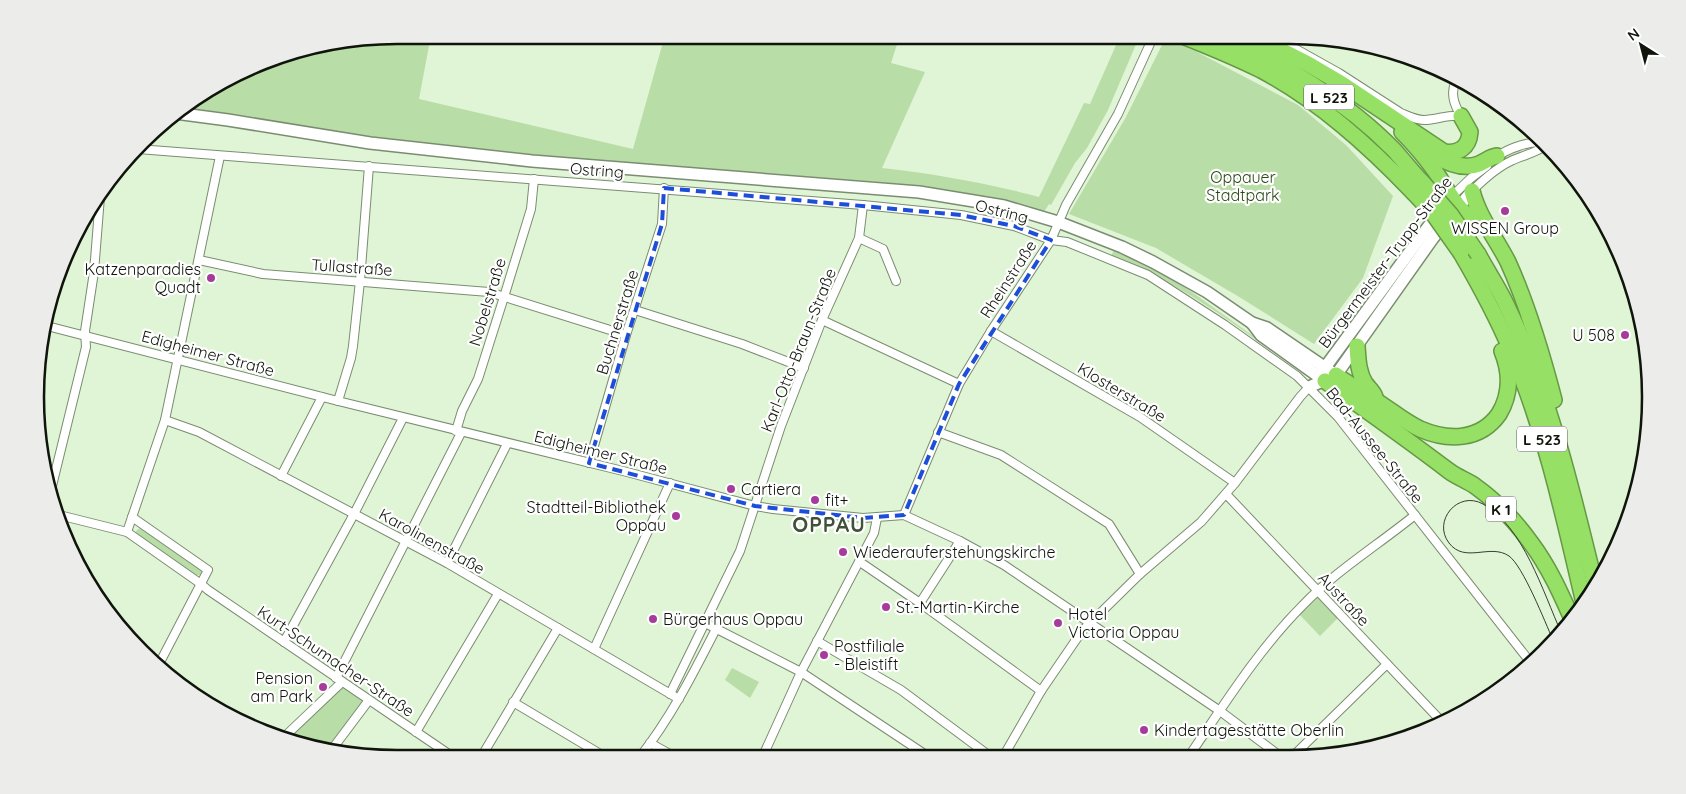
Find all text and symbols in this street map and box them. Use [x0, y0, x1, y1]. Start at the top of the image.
north arrow [1616, 20, 1666, 70]
text: N [1624, 24, 1643, 45]
road number: L 523 [1304, 84, 1354, 110]
street label: Ostring [569, 158, 625, 182]
park label: Oppauer Stadtpark [1206, 167, 1280, 205]
street label: Bürgermeister-Trupp-Straße [1314, 172, 1456, 352]
street label: Ostring [973, 195, 1031, 227]
marker: WISSEN Group [1499, 205, 1511, 217]
place label: WISSEN Group [1451, 218, 1559, 238]
street label: Rheinstraße [975, 236, 1041, 322]
street label: Tullastraße [311, 254, 393, 280]
street label: Nobelstraße [464, 256, 510, 348]
place label: Katzenparadies Quadt [85, 259, 201, 297]
street label: Karl-Otto-Braun-Straße [756, 265, 840, 435]
street label: Buchnerstraße [592, 267, 642, 377]
marker: Katzenparadies Quadt [205, 272, 217, 284]
place label: U 508 [1572, 325, 1615, 345]
street label: Edigheimer Straße [139, 326, 277, 380]
marker: U 508 [1619, 329, 1631, 341]
street label: Klosterstraße [1074, 358, 1170, 426]
street label: Bad-Aussee-Straße [1322, 383, 1428, 507]
street label: Edigheimer Straße [532, 426, 670, 478]
road number: L 523 [1517, 426, 1567, 452]
place label: Cartiera [741, 479, 801, 499]
marker: Cartiera [725, 483, 737, 495]
place label: fit+ [825, 490, 849, 510]
marker: fit+ [809, 494, 821, 506]
road number: K 1 [1486, 496, 1516, 522]
place label: Stadtteil-Bibliothek Oppau [527, 497, 666, 535]
street label: Karolinenstraße [376, 504, 488, 578]
marker: Stadtteil-Bibliothek Oppau [670, 510, 682, 522]
district label: OPPAU [792, 511, 866, 537]
place label: Wiederauferstehungskirche [853, 542, 1056, 562]
marker: Wiederauferstehungskirche [837, 546, 849, 558]
street label: Austraße [1314, 568, 1374, 630]
place label: St.-Martin-Kirche [896, 597, 1019, 617]
street label: Kurt-Schumacher-Straße [254, 601, 418, 721]
marker: St.-Martin-Kirche [880, 601, 892, 613]
place label: Hotel Victoria Oppau [1068, 604, 1179, 642]
place label: Bürgerhaus Oppau [663, 609, 803, 629]
marker: Bürgerhaus Oppau [647, 613, 659, 625]
marker: Hotel Victoria Oppau [1052, 617, 1064, 629]
place label: Postfiliale - Bleistift [834, 636, 905, 674]
marker: Postfiliale - Bleistift [818, 649, 830, 661]
place label: Pension am Park [250, 668, 313, 706]
marker: Pension am Park [317, 681, 329, 693]
place label: Kindertagesstätte Oberlin [1154, 720, 1344, 740]
marker: Kindertagesstätte Oberlin [1138, 724, 1150, 736]

